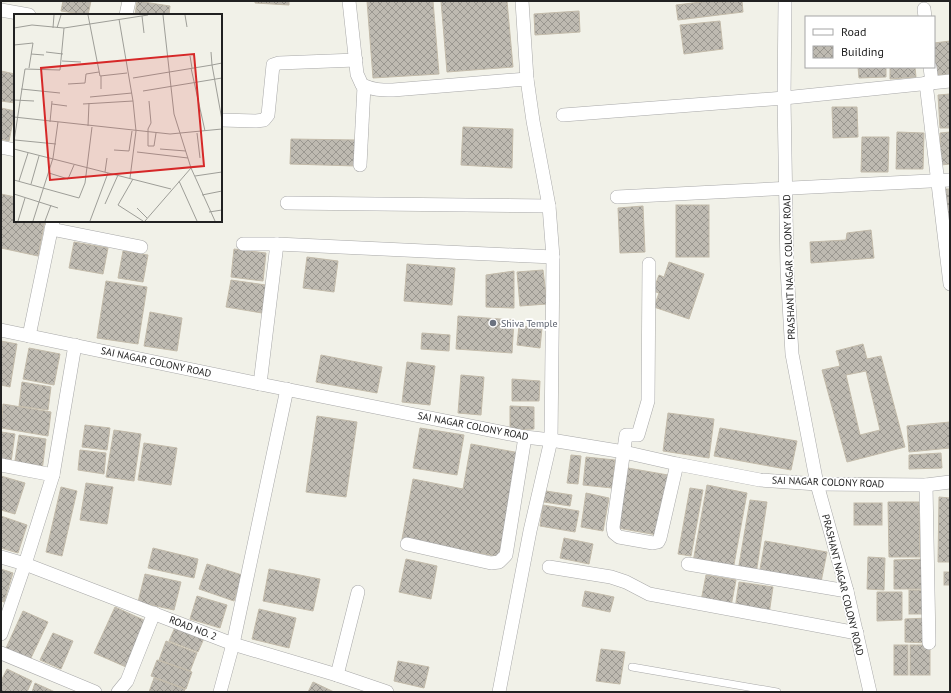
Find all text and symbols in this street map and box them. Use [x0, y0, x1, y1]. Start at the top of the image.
inset map [14, 14, 222, 222]
legend [805, 16, 935, 68]
text: Road [841, 24, 866, 39]
text: Building [841, 44, 884, 59]
street label: PRASHANT NAGAR COLONY ROAD [780, 194, 798, 340]
place label: Shiva Temple [501, 317, 557, 330]
marker: Shiva Temple [488, 318, 498, 328]
street label: SAI NAGAR COLONY ROAD [100, 344, 212, 380]
street label: SAI NAGAR COLONY ROAD [417, 409, 529, 443]
street label: SAI NAGAR COLONY ROAD [772, 474, 884, 490]
street label: PRASHANT NAGAR COLONY ROAD [819, 513, 867, 657]
street label: ROAD NO. 2 [167, 613, 219, 643]

